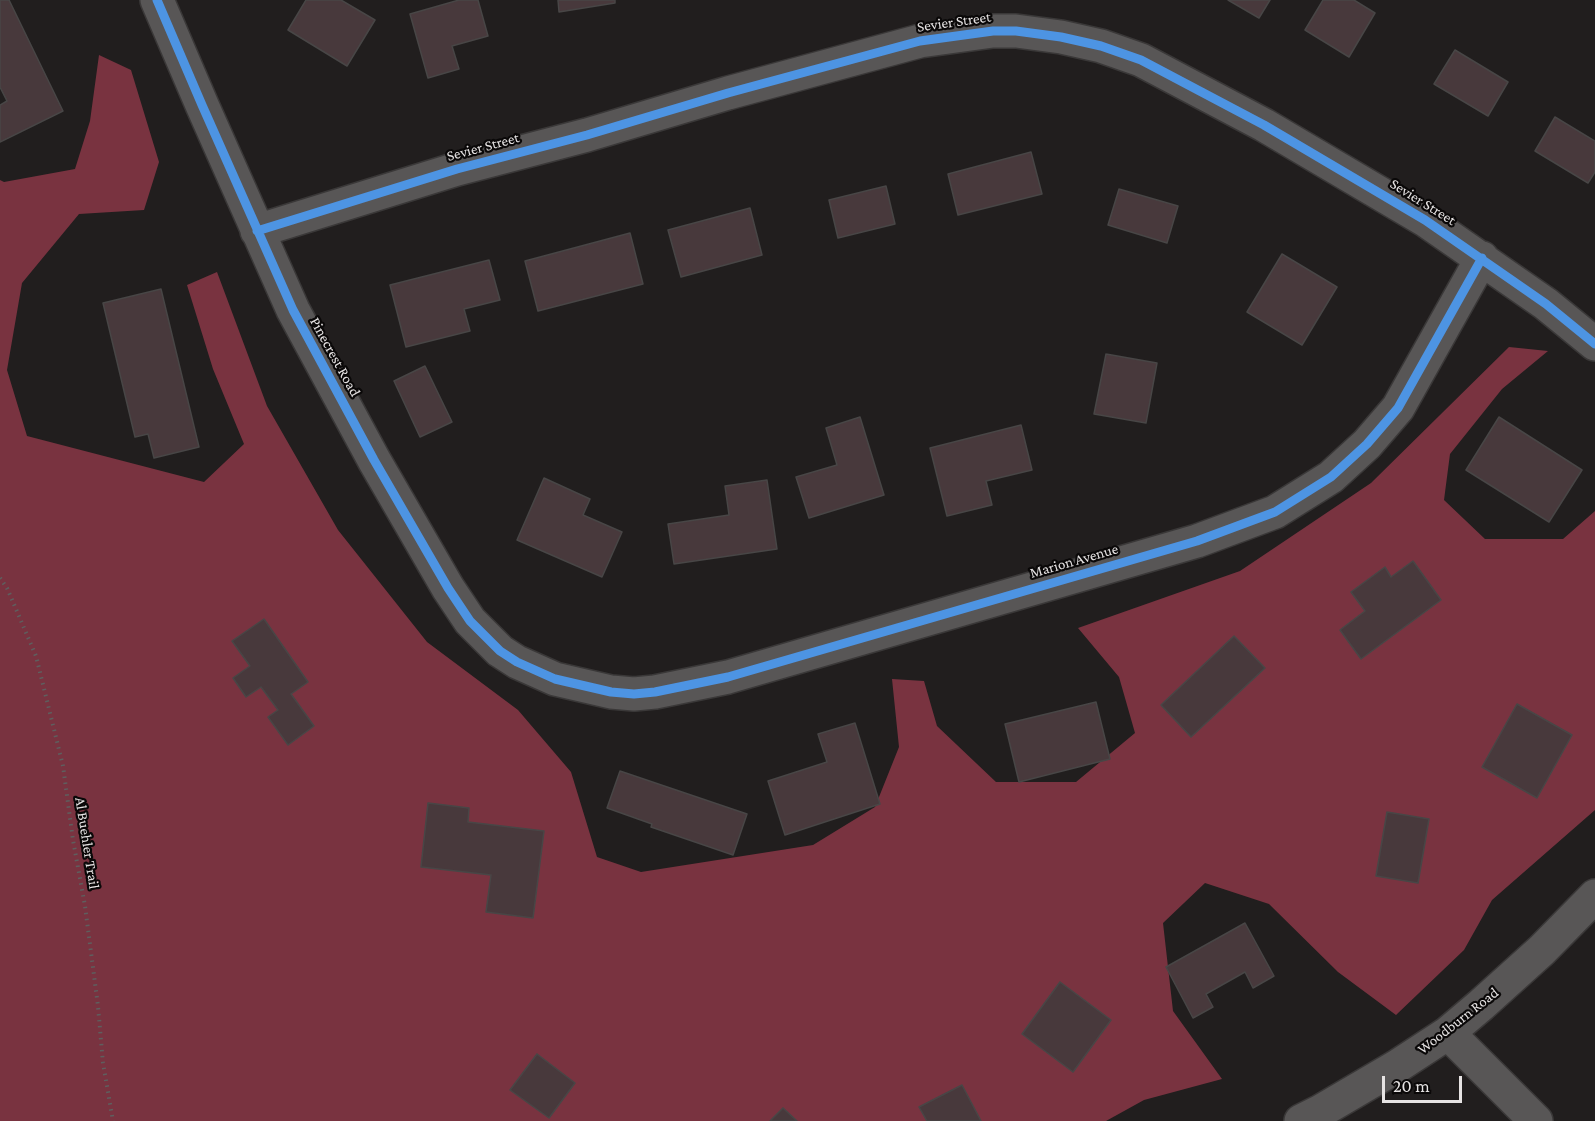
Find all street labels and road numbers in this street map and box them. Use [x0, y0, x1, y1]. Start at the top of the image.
street label: Sevier Street [916, 8, 992, 36]
street label: Sevier Street [445, 129, 521, 165]
street label: Sevier Street [1387, 175, 1459, 229]
street label: Pinecrest Road [306, 314, 364, 400]
street label: Marion Avenue [1028, 540, 1120, 582]
street label: Al Buehler Trail [71, 796, 103, 890]
street label: Woodburn Road [1414, 984, 1502, 1058]

